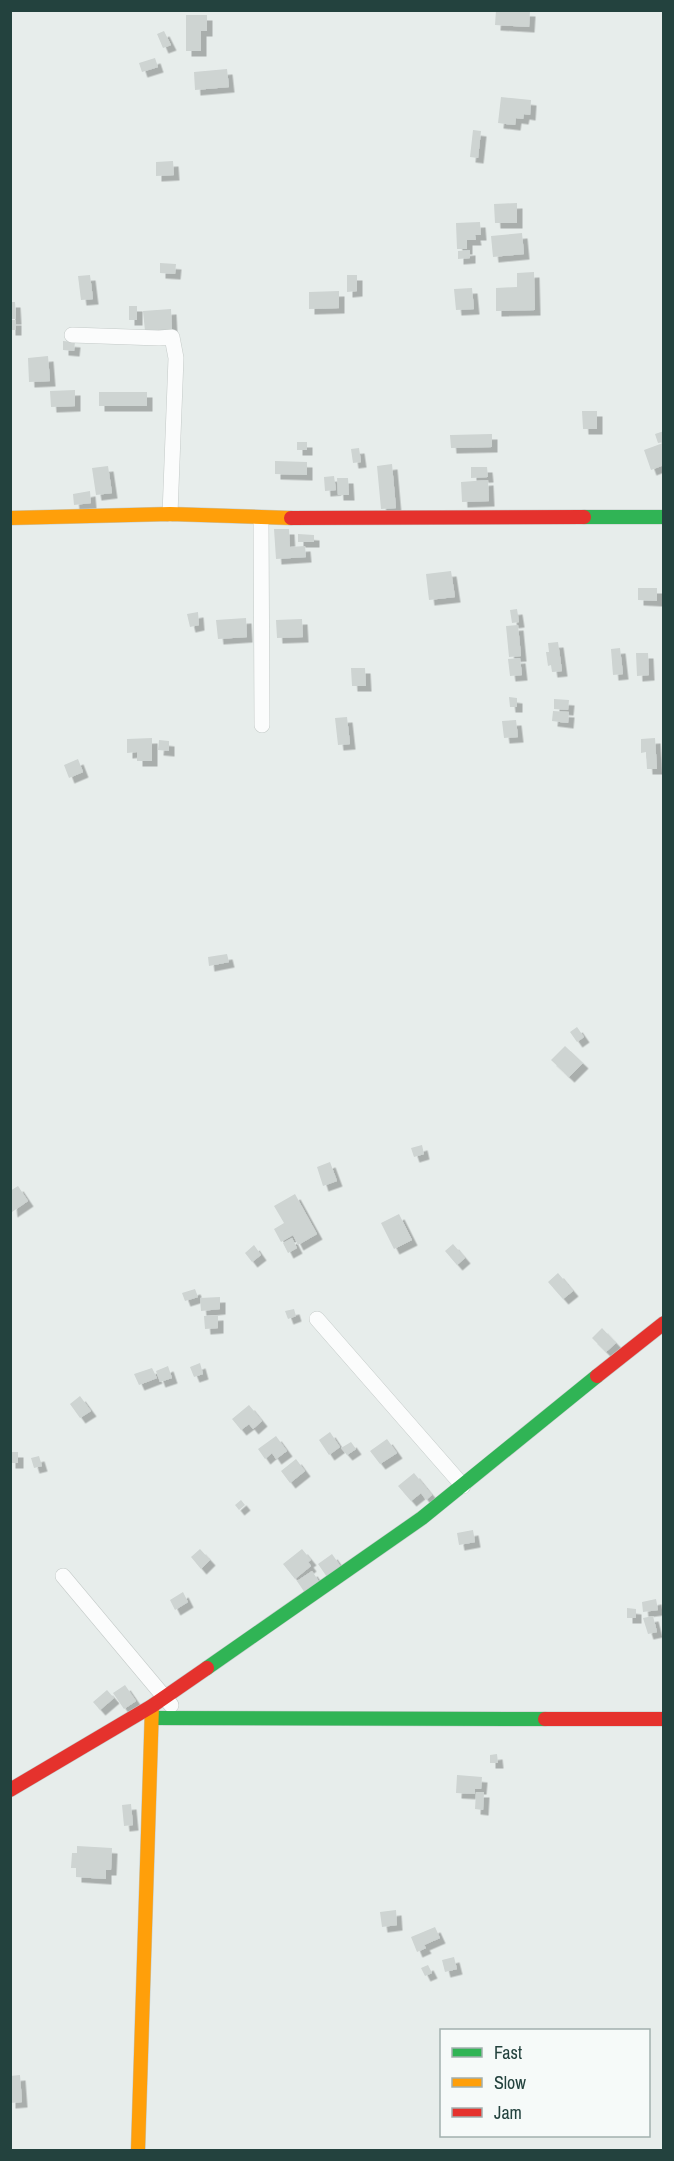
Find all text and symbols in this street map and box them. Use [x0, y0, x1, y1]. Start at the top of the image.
legend [440, 2029, 650, 2137]
text: Fast [494, 2040, 522, 2065]
text: Slow [494, 2070, 526, 2095]
text: Jam [494, 2100, 522, 2125]

